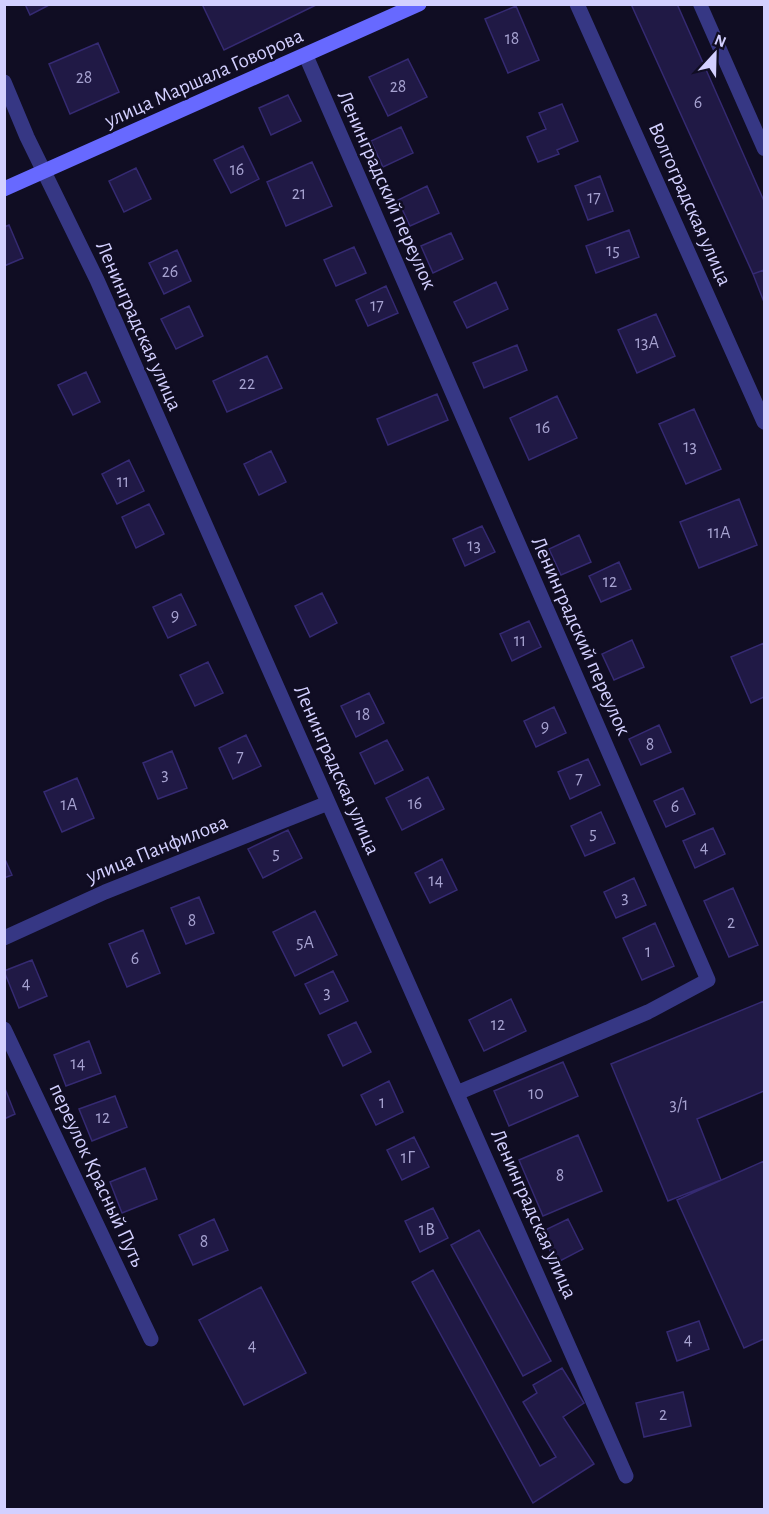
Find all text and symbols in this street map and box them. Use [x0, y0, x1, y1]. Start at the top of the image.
north arrow [685, 24, 745, 84]
street label: улица Маршала Говорова [101, 25, 307, 132]
house number: 18 [505, 30, 519, 48]
text: N [712, 32, 728, 51]
house number: 28 [76, 69, 92, 87]
house number: 28 [390, 78, 406, 96]
street label: Ленинградский переулок [334, 88, 440, 293]
house number: 6 [694, 94, 702, 112]
street label: Волгоградская улица [645, 119, 736, 289]
house number: 16 [230, 161, 244, 179]
house number: 21 [292, 185, 306, 203]
house number: 17 [587, 189, 601, 207]
street label: Ленинградская улица [92, 238, 186, 414]
house number: 15 [606, 242, 620, 260]
house number: 26 [162, 263, 178, 281]
house number: 17 [370, 297, 384, 315]
house number: 13А [635, 334, 660, 352]
house number: 22 [239, 375, 255, 393]
house number: 16 [536, 419, 550, 437]
house number: 13 [683, 438, 697, 456]
house number: 11 [117, 473, 129, 491]
house number: 11А [708, 524, 731, 542]
street label: Ленинградский переулок [528, 534, 634, 739]
house number: 13 [467, 537, 481, 555]
house number: 12 [603, 573, 617, 591]
house number: 9 [171, 607, 179, 625]
house number: 11 [514, 632, 526, 650]
street label: Ленинградская улица [290, 682, 384, 858]
house number: 18 [356, 706, 370, 724]
house number: 9 [541, 718, 549, 736]
house number: 8 [646, 736, 654, 754]
house number: 7 [236, 748, 244, 766]
house number: 3 [161, 766, 169, 784]
house number: 7 [575, 770, 583, 788]
house number: 16 [408, 795, 422, 813]
house number: 1А [61, 796, 78, 814]
house number: 6 [671, 798, 679, 816]
street label: улица Панфилова [82, 811, 231, 887]
house number: 5 [589, 825, 597, 843]
house number: 4 [700, 839, 709, 857]
house number: 5 [272, 845, 280, 863]
house number: 14 [429, 872, 444, 890]
house number: 3 [621, 889, 629, 907]
house number: 8 [188, 912, 196, 930]
house number: 2 [727, 914, 735, 932]
house number: 5А [296, 934, 314, 952]
house number: 1 [645, 943, 651, 961]
house number: 6 [131, 950, 139, 968]
house number: 4 [22, 975, 31, 993]
house number: 3 [323, 984, 331, 1002]
house number: 12 [491, 1016, 505, 1034]
house number: 14 [71, 1055, 86, 1073]
street label: переулок Красный Путь [45, 1080, 149, 1270]
house number: 10 [528, 1085, 544, 1103]
house number: 1 [379, 1094, 385, 1112]
house number: 3/1 [670, 1096, 688, 1114]
house number: 12 [96, 1109, 110, 1127]
street label: Ленинградская улица [487, 1126, 581, 1302]
house number: 1Г [401, 1149, 415, 1167]
house number: 8 [556, 1167, 564, 1185]
house number: 1В [419, 1221, 435, 1239]
house number: 8 [200, 1233, 208, 1251]
house number: 4 [684, 1331, 693, 1349]
house number: 4 [248, 1337, 257, 1355]
house number: 2 [659, 1406, 667, 1424]

